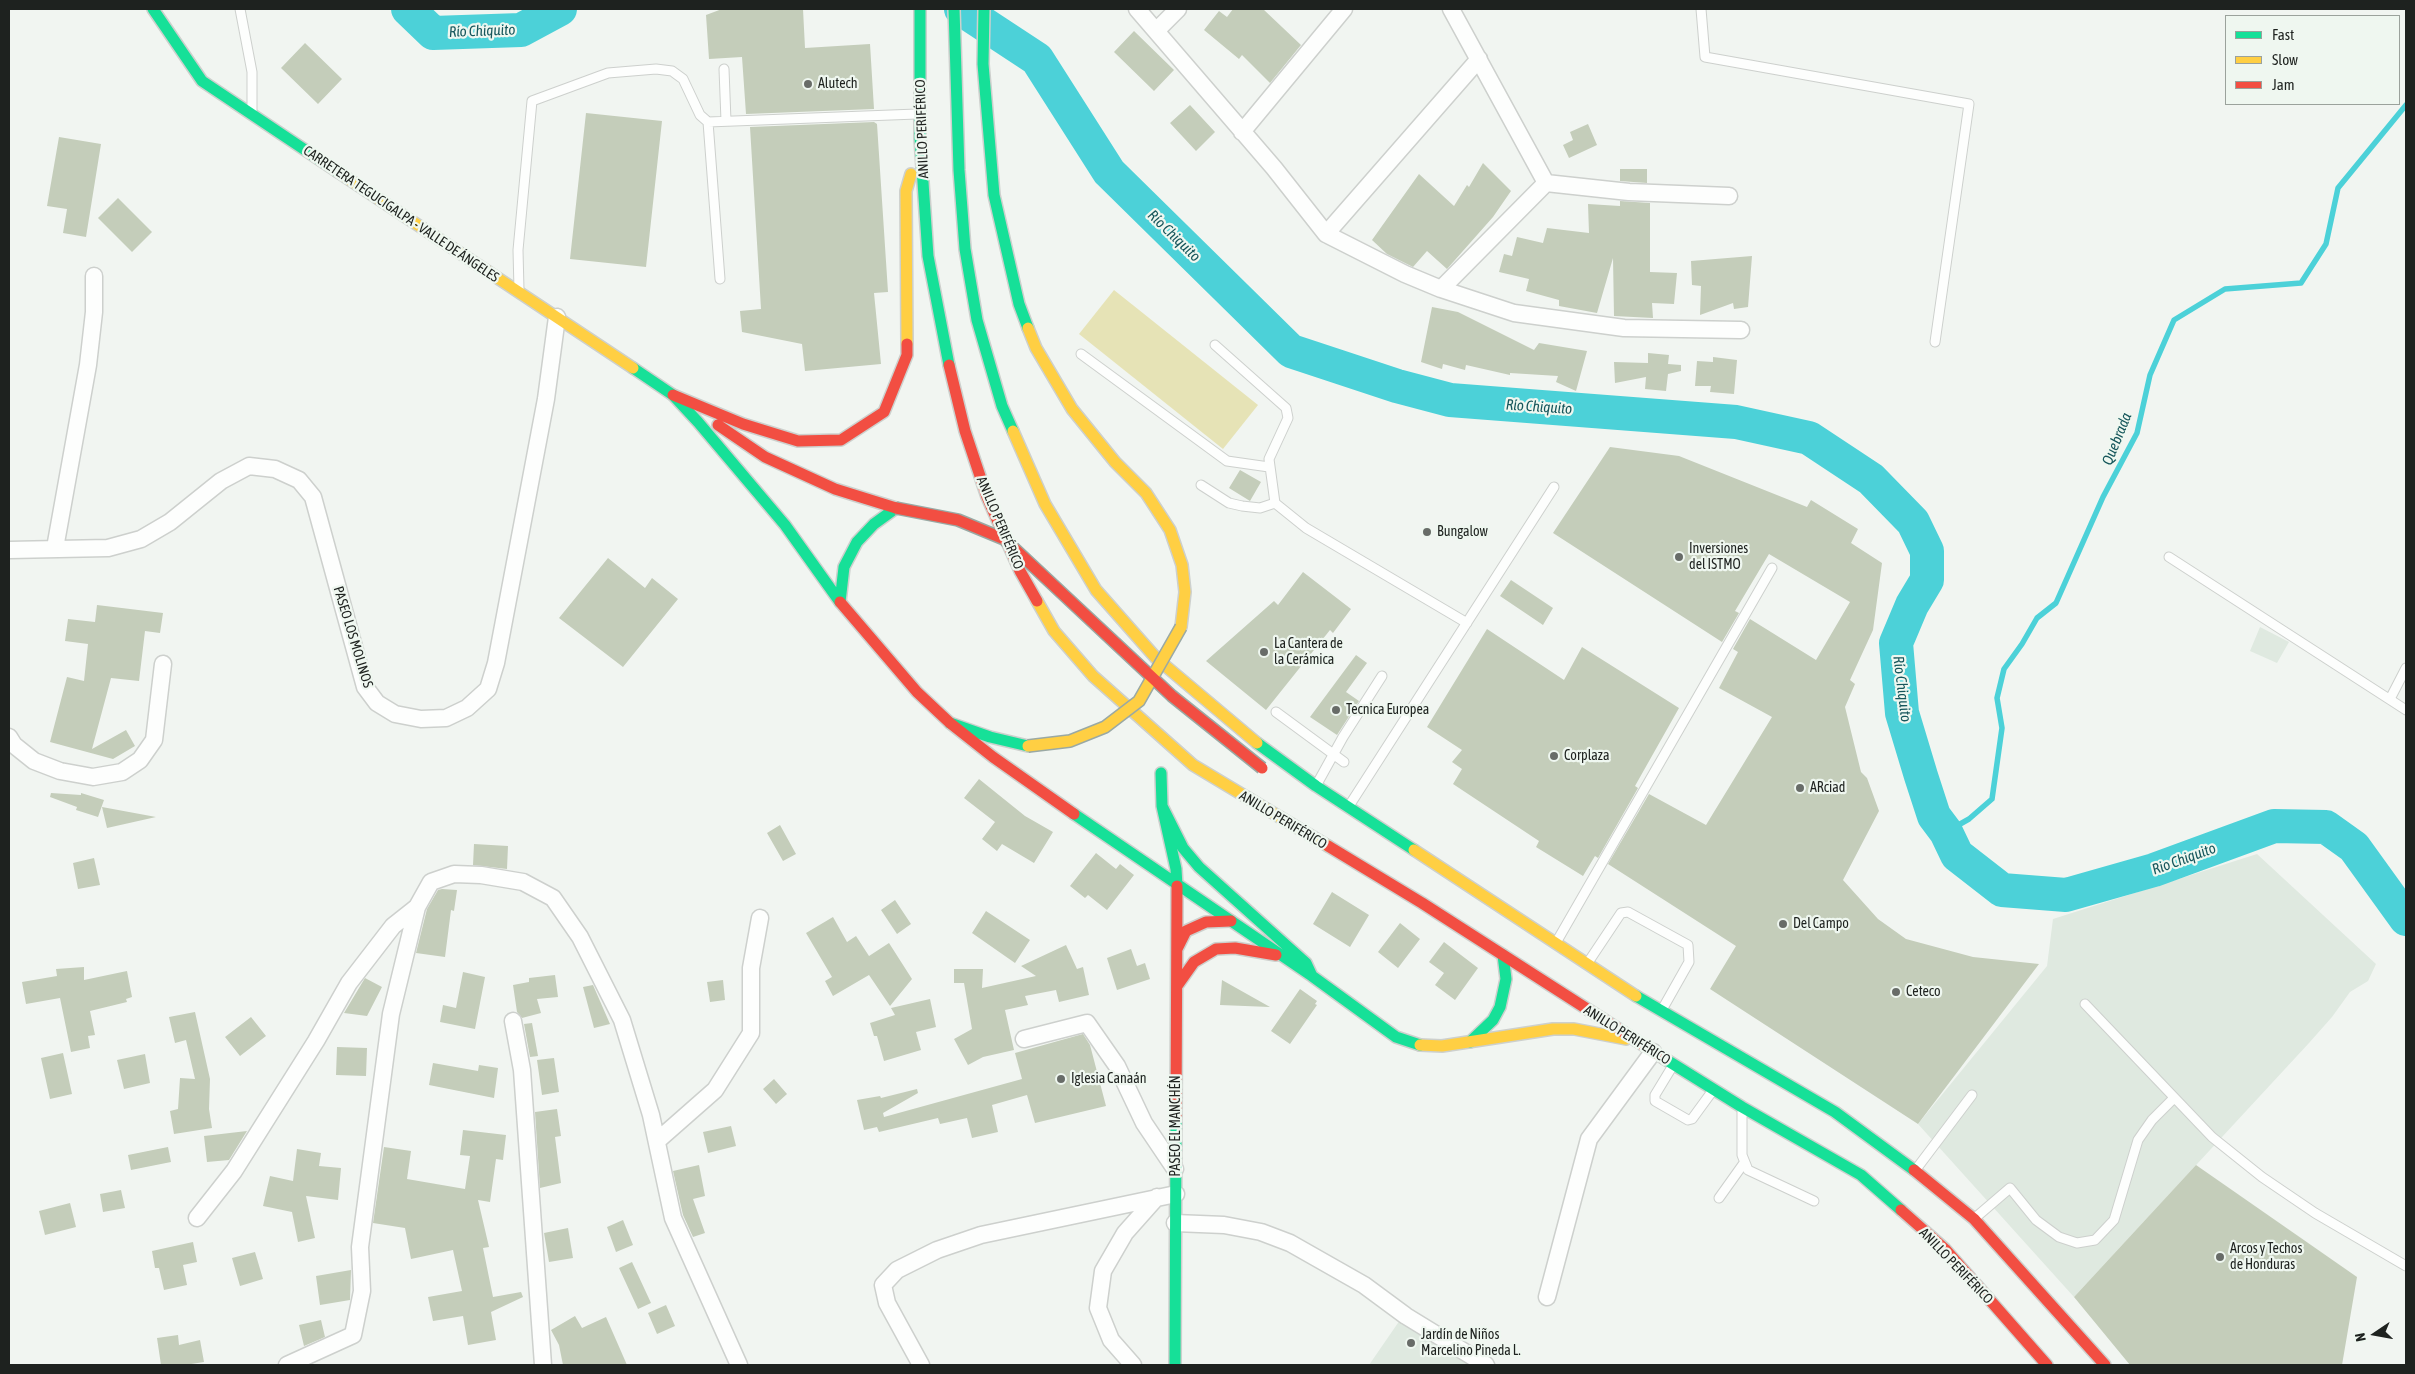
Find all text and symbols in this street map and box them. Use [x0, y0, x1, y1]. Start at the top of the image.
legend [2225, 15, 2400, 105]
water label: Río Chiquito [448, 21, 516, 41]
text: Fast [2272, 26, 2294, 43]
text: Slow [2272, 51, 2298, 68]
place label: Alutech [818, 76, 857, 92]
text: Jam [2272, 76, 2295, 93]
marker: Alutech [802, 78, 814, 90]
street label: ANILLO PERIFÉRICO [912, 79, 932, 179]
street label: CARRETERA TEGUCIGALPA - VALLE DE ÁNGELES [300, 142, 502, 286]
water label: Río Chiquito [1144, 206, 1204, 266]
water label: Río Chiquito [1505, 396, 1573, 418]
water label: Quebrada [2098, 410, 2136, 468]
street label: ANILLO PERIFÉRICO [973, 474, 1027, 572]
place label: Bungalow [1437, 524, 1488, 540]
marker: Bungalow [1421, 526, 1433, 538]
place label: Inversiones del ISTMO [1689, 541, 1748, 574]
marker: Inversiones del ISTMO [1673, 551, 1685, 563]
street label: PASEO LOS MOLINOS [330, 584, 376, 690]
place label: La Cantera de la Cerámica [1274, 636, 1343, 669]
marker: La Cantera de la Cerámica [1258, 646, 1270, 658]
water label: Río Chiquito [1889, 655, 1915, 723]
place label: Tecnica Europea [1346, 702, 1429, 718]
marker: Tecnica Europea [1330, 704, 1342, 716]
place label: Corplaza [1564, 748, 1609, 764]
marker: Corplaza [1548, 750, 1560, 762]
place label: ARciad [1810, 780, 1845, 796]
marker: ARciad [1794, 782, 1806, 794]
street label: ANILLO PERIFÉRICO [1236, 787, 1330, 853]
water label: Rio Chiquito [2150, 839, 2218, 879]
place label: Del Campo [1793, 916, 1849, 932]
marker: Del Campo [1777, 918, 1789, 930]
place label: Ceteco [1906, 984, 1941, 1000]
marker: Ceteco [1890, 986, 1902, 998]
street label: ANILLO PERIFÉRICO [1581, 1002, 1673, 1068]
place label: Iglesia Canaán [1071, 1071, 1147, 1087]
marker: Iglesia Canaán [1055, 1073, 1067, 1085]
street label: PASEO EL MANCHÉN [1168, 1075, 1184, 1177]
street label: ANILLO PERIFÉRICO [1916, 1225, 1996, 1307]
place label: Arcos y Techos de Honduras [2230, 1241, 2302, 1274]
marker: Arcos y Techos de Honduras [2214, 1251, 2226, 1263]
north arrow [2350, 1309, 2400, 1359]
place label: Jardín de Niños Marcelino Pineda L. [1421, 1327, 1521, 1360]
text: N [2352, 1331, 2369, 1343]
marker: Jardín de Niños Marcelino Pineda L. [1405, 1337, 1417, 1349]

